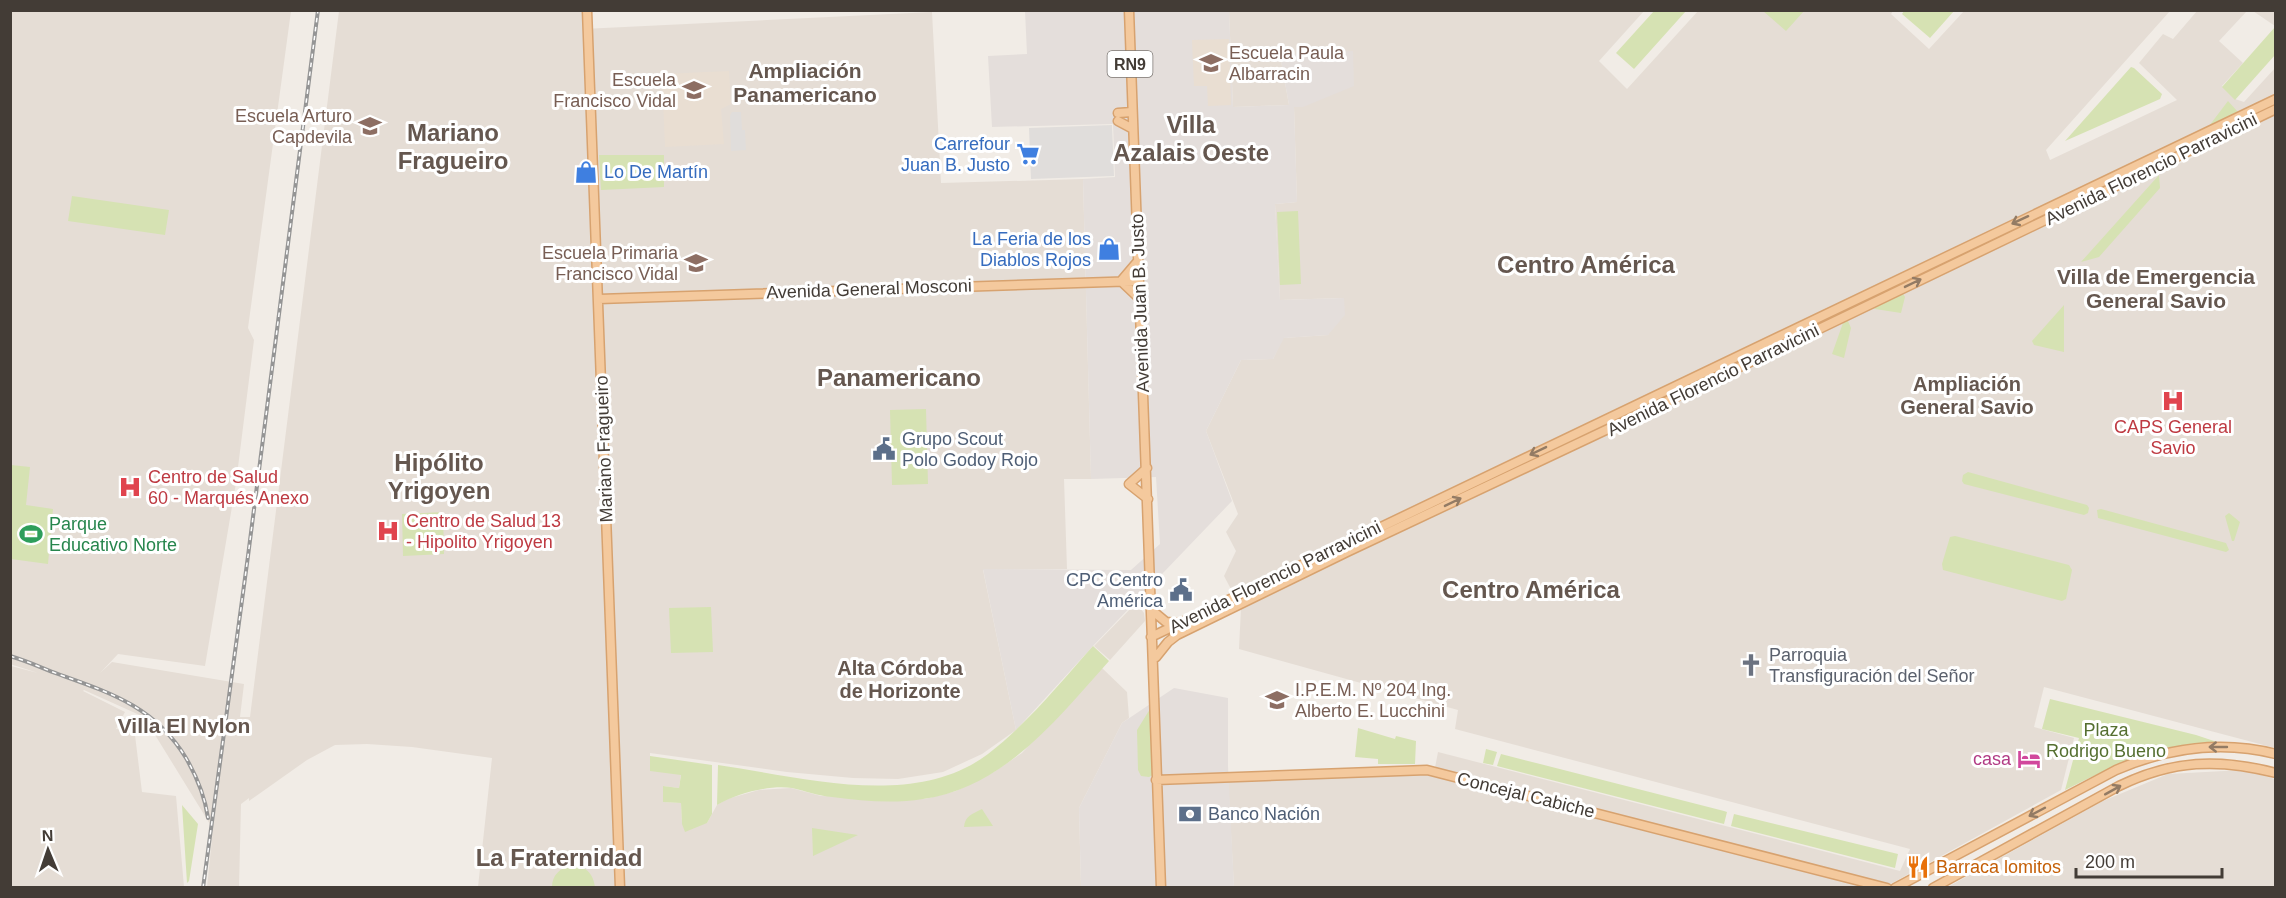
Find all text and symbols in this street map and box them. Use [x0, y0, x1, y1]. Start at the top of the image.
place label: Escuela Paula Albarracin [1229, 43, 1345, 84]
school or university icon: Escuela Paula Albarracin [1198, 50, 1224, 76]
road number: RN9 [1108, 51, 1152, 77]
district label: Ampliación Panamericano [733, 59, 877, 106]
place label: Escuela Francisco Vidal [553, 70, 677, 111]
school or university icon: Escuela Francisco Vidal [681, 77, 707, 103]
place label: Escuela Arturo Capdevila [235, 106, 353, 147]
street label: Avenida Florencio Parravicini [2042, 109, 2260, 229]
district label: Villa Azalais Oeste [1113, 111, 1269, 166]
school or university icon: Escuela Arturo Capdevila [357, 113, 383, 139]
district label: Mariano Fragueiro [398, 119, 508, 174]
place label: Carrefour Juan B. Justo [901, 134, 1010, 175]
supermarket icon: Carrefour Juan B. Justo [1015, 141, 1041, 167]
shop icon: Lo De Martín [573, 159, 599, 185]
place label: Lo De Martín [604, 162, 708, 182]
street label: Avenida Juan B. Justo [1127, 213, 1153, 393]
one-way arrow [2012, 215, 2030, 227]
place label: La Feria de los Diablos Rojos [972, 229, 1091, 270]
shop icon: La Feria de los Diablos Rojos [1096, 236, 1122, 262]
place label: Escuela Primaria Francisco Vidal [542, 243, 679, 284]
school or university icon: Escuela Primaria Francisco Vidal [683, 250, 709, 276]
district label: Centro América [1497, 251, 1676, 278]
district label: Villa de Emergencia General Savio [2057, 265, 2255, 312]
street label: Avenida General Mosconi [766, 275, 972, 303]
one-way arrow [1904, 277, 1922, 289]
street label: Avenida Florencio Parravicini [1604, 320, 1822, 440]
district label: Panamericano [817, 364, 981, 391]
district label: Ampliación General Savio [1900, 373, 2034, 418]
street label: Mariano Fragueiro [591, 375, 617, 523]
hospital icon: CAPS General Savio [2160, 388, 2186, 414]
place label: CAPS General Savio [2114, 417, 2232, 458]
place label: Grupo Scout Polo Godoy Rojo [902, 429, 1038, 470]
public building icon: Grupo Scout Polo Godoy Rojo [871, 436, 897, 462]
one-way arrow [1529, 445, 1547, 457]
district label: Hipólito Yrigoyen [388, 449, 490, 504]
place label: Centro de Salud 60 - Marqués Anexo [148, 467, 309, 508]
hospital icon: Centro de Salud 60 - Marqués Anexo [117, 474, 143, 500]
one-way arrow [1444, 496, 1462, 507]
place label: Centro de Salud 13 - Hipolito Yrigoyen [406, 511, 561, 552]
place label: Parque Educativo Norte [49, 514, 177, 555]
street label: Avenida Florencio Parravicini [1166, 517, 1384, 637]
hospital icon: Centro de Salud 13 - Hipolito Yrigoyen [375, 518, 401, 544]
sports icon: Parque Educativo Norte [18, 521, 44, 547]
place label: CPC Centro América [1066, 570, 1164, 611]
district label: Centro América [1442, 576, 1621, 603]
public building icon: CPC Centro América [1168, 577, 1194, 603]
place label: Parroquia Transfiguración del Señor [1769, 645, 1974, 686]
church icon: Parroquia Transfiguración del Señor [1738, 652, 1764, 678]
district label: Alta Córdoba de Horizonte [837, 657, 964, 702]
place label: I.P.E.M. Nº 204 Ing. Alberto E. Lucchini [1295, 680, 1451, 721]
school or university icon: I.P.E.M. Nº 204 Ing. Alberto E. Lucchini [1264, 687, 1290, 713]
district label: Villa El Nylon [118, 714, 250, 737]
park label: Plaza Rodrigo Bueno [2046, 720, 2166, 761]
one-way arrow [2208, 741, 2228, 753]
hotel icon: casa [2016, 746, 2042, 772]
place label: casa [1973, 749, 2012, 769]
street label: Concejal Cabiche [1455, 768, 1597, 822]
one-way arrow [2104, 784, 2122, 795]
bank icon: Banco Nación [1177, 801, 1203, 827]
place label: Banco Nación [1208, 804, 1320, 824]
one-way arrow [2028, 807, 2046, 818]
north arrow [18, 820, 78, 880]
text: N [41, 827, 54, 844]
scale bar [2076, 841, 2222, 879]
district label: La Fraternidad [476, 844, 642, 871]
text: 200 m [2085, 852, 2135, 872]
restaurant icon: Barraca lomitos [1905, 854, 1931, 880]
place label: Barraca lomitos [1936, 857, 2061, 877]

